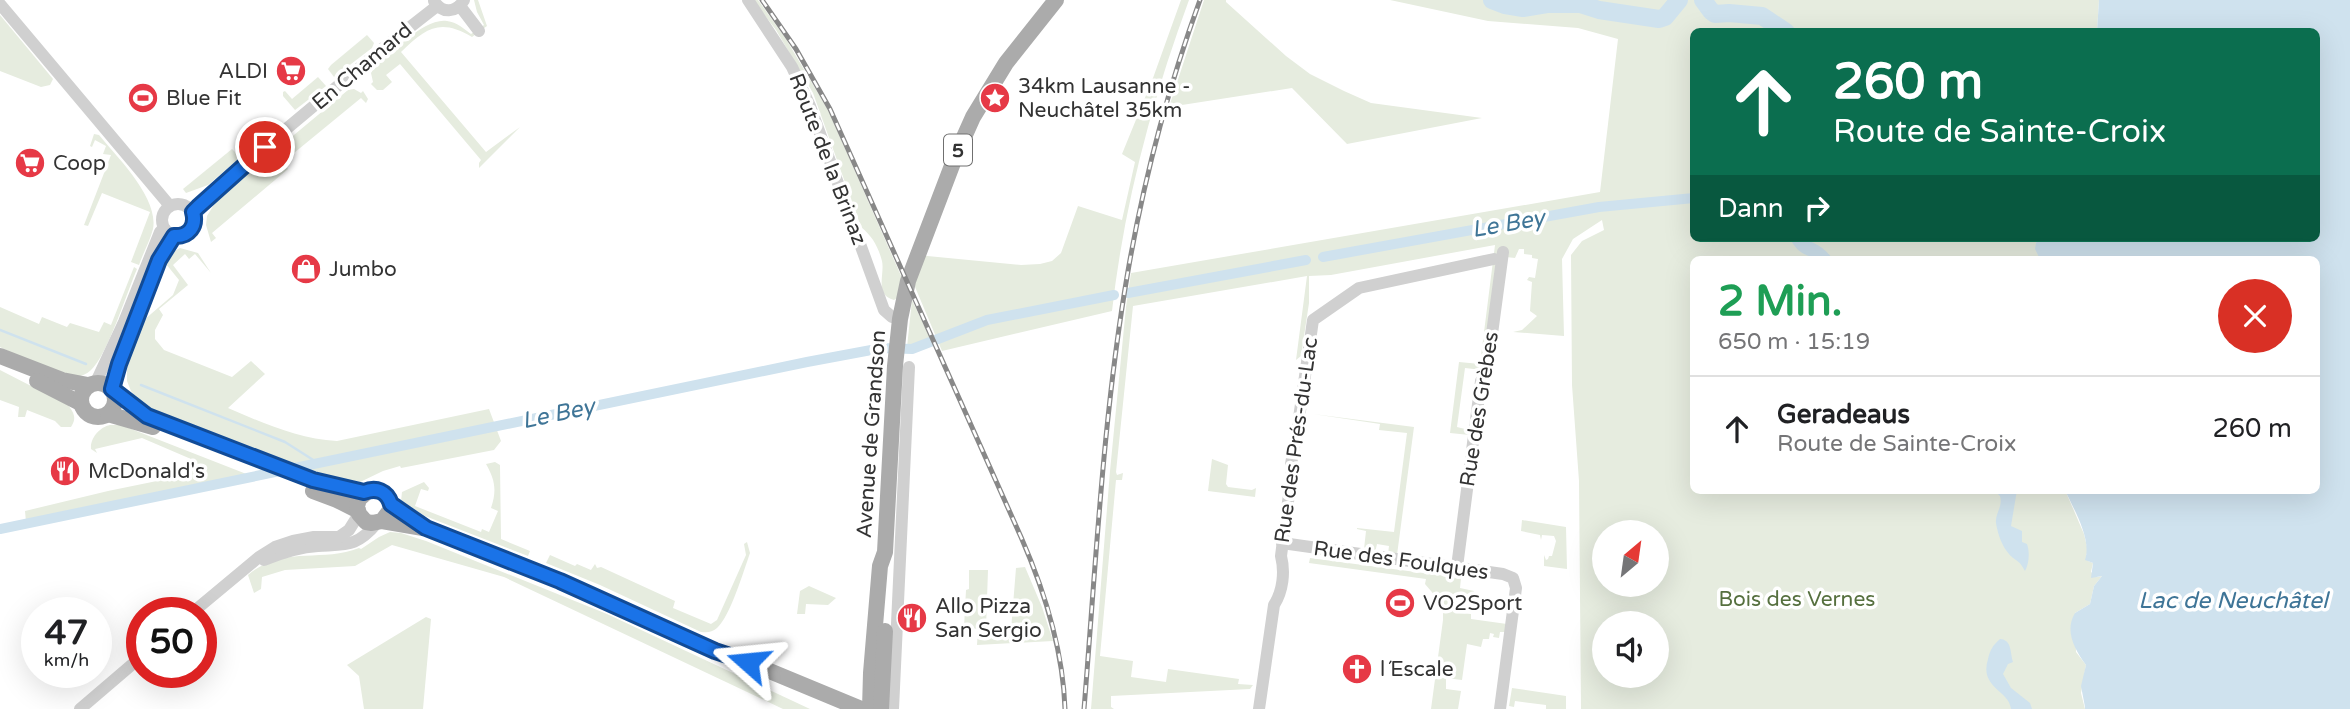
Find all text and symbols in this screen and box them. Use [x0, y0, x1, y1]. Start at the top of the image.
street label: En Chamard [307, 17, 417, 115]
text: 260 m [1833, 53, 1983, 112]
supermarket icon: ALDI [274, 54, 308, 88]
icon: ahead [1718, 56, 1809, 147]
place label: ALDI [218, 59, 268, 84]
street label: Route de la Brinaz [783, 70, 872, 248]
place label: 34km Lausanne - Neuchâtel 35km [1018, 74, 1191, 123]
sports icon: Blue Fit [126, 81, 160, 115]
place icon: 34km Lausanne - Neuchâtel 35km [978, 81, 1012, 115]
place label: Blue Fit [166, 86, 242, 111]
text: Route de Sainte-Croix [1833, 113, 2166, 151]
pin [235, 117, 295, 177]
icon: arrive [246, 128, 284, 166]
road number: 5 [944, 134, 972, 166]
supermarket icon: Coop [13, 146, 47, 180]
place label: Coop [53, 151, 106, 176]
icon: right [1798, 189, 1836, 227]
text: Dann [1718, 193, 1784, 224]
water label: Le Bey [1470, 203, 1549, 244]
shop icon: Jumbo [289, 252, 323, 286]
place label: Jumbo [329, 257, 397, 282]
text: 2 Min. [1718, 276, 1842, 327]
button: close [2218, 279, 2292, 353]
text: 650 m · 15:19 [1718, 328, 1870, 356]
street label: Avenue de Grandson [852, 329, 891, 539]
street label: Rue des Grèbes [1455, 330, 1504, 488]
street label: Rue des Prés-du-Lac [1270, 336, 1323, 545]
water label: Le Bey [519, 392, 600, 435]
text: Geradeaus [1777, 399, 1910, 430]
icon: ahead [1718, 410, 1756, 448]
text: 260 m [2212, 413, 2292, 444]
text: Route de Sainte-Croix [1777, 430, 2017, 458]
restaurant icon: McDonald's [48, 454, 82, 488]
place label: McDonald's [88, 459, 205, 484]
north arrow [1592, 520, 1670, 597]
map controls [1592, 520, 1669, 688]
street label: Rue des Foulques [1312, 536, 1490, 585]
sports icon: VO2Sport [1383, 586, 1417, 620]
park label: Bois des Vernes [1719, 587, 1875, 612]
water label: Lac de Neuchâtel [2138, 587, 2330, 615]
place label: VO2Sport [1423, 591, 1522, 616]
place label: Allo Pizza San Sergio [935, 594, 1042, 643]
speed limit sign: 50 [126, 597, 217, 688]
restaurant icon: Allo Pizza San Sergio [895, 601, 929, 635]
button: sound [1592, 611, 1669, 688]
text: 47 [45, 612, 88, 654]
position arrow [711, 625, 785, 699]
text: km/h [44, 649, 89, 671]
church icon: l´Escale [1340, 652, 1374, 686]
place label: l´Escale [1380, 657, 1454, 682]

